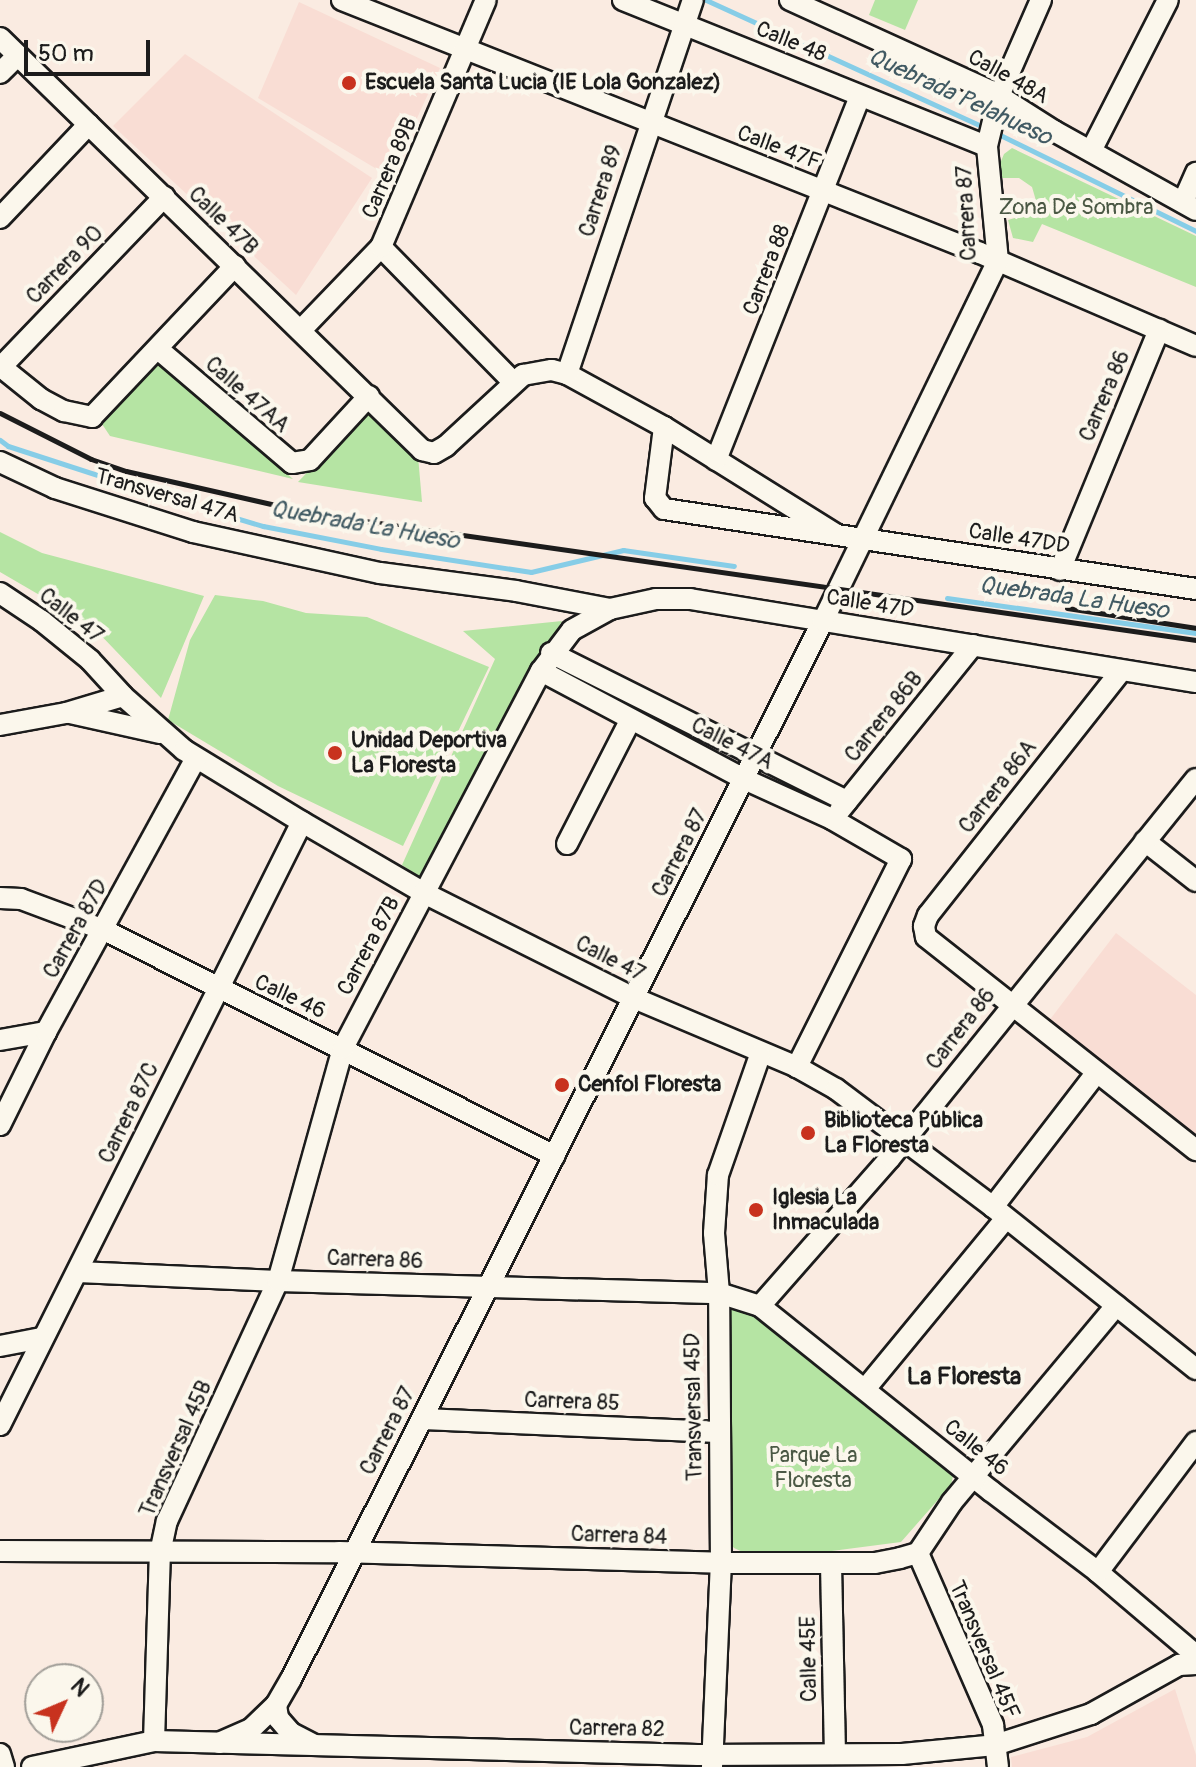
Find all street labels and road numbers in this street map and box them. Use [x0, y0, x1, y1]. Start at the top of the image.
street label: Calle 48 [752, 16, 830, 68]
street label: Calle 48A [963, 44, 1053, 110]
street label: Carrera 89B [357, 113, 423, 223]
street label: Calle 47F [733, 120, 825, 176]
street label: Carrera 89 [574, 142, 628, 240]
street label: Carrera 87 [951, 165, 983, 261]
street label: Calle 47B [183, 181, 263, 261]
street label: Carrera 90 [21, 220, 109, 310]
street label: Carrera 88 [738, 221, 796, 319]
street label: Carrera 86 [1074, 346, 1136, 446]
street label: Calle 47AA [200, 351, 294, 439]
street label: Transversal 47A [92, 463, 242, 529]
street label: Calle 47DD [967, 518, 1071, 560]
street label: Calle 47 [34, 583, 108, 649]
street label: Calle 47D [824, 584, 916, 624]
street label: Carrera 86B [839, 666, 929, 768]
street label: Calle 47A [687, 712, 777, 776]
street label: Carrera 86A [953, 735, 1043, 839]
street label: Carrera 87 [647, 804, 713, 902]
street label: Carrera 87D [38, 875, 114, 983]
street label: Carrera 87B [332, 892, 406, 1000]
street label: Calle 47 [571, 930, 649, 988]
street label: Calle 46 [250, 969, 330, 1025]
street label: Carrera 86 [921, 983, 1001, 1075]
street label: Carrera 87C [93, 1058, 165, 1168]
street label: Carrera 86 [326, 1245, 424, 1275]
street label: Transversal 45D [680, 1333, 708, 1481]
street label: Transversal 45B [134, 1377, 218, 1521]
street label: Carrera 87 [355, 1382, 421, 1480]
street label: Carrera 85 [524, 1387, 620, 1417]
street label: Calle 46 [938, 1414, 1014, 1482]
street label: Carrera 84 [570, 1521, 668, 1551]
street label: Transversal 45F [943, 1577, 1025, 1723]
street label: Calle 45E [795, 1616, 823, 1702]
street label: Carrera 82 [569, 1715, 665, 1743]

